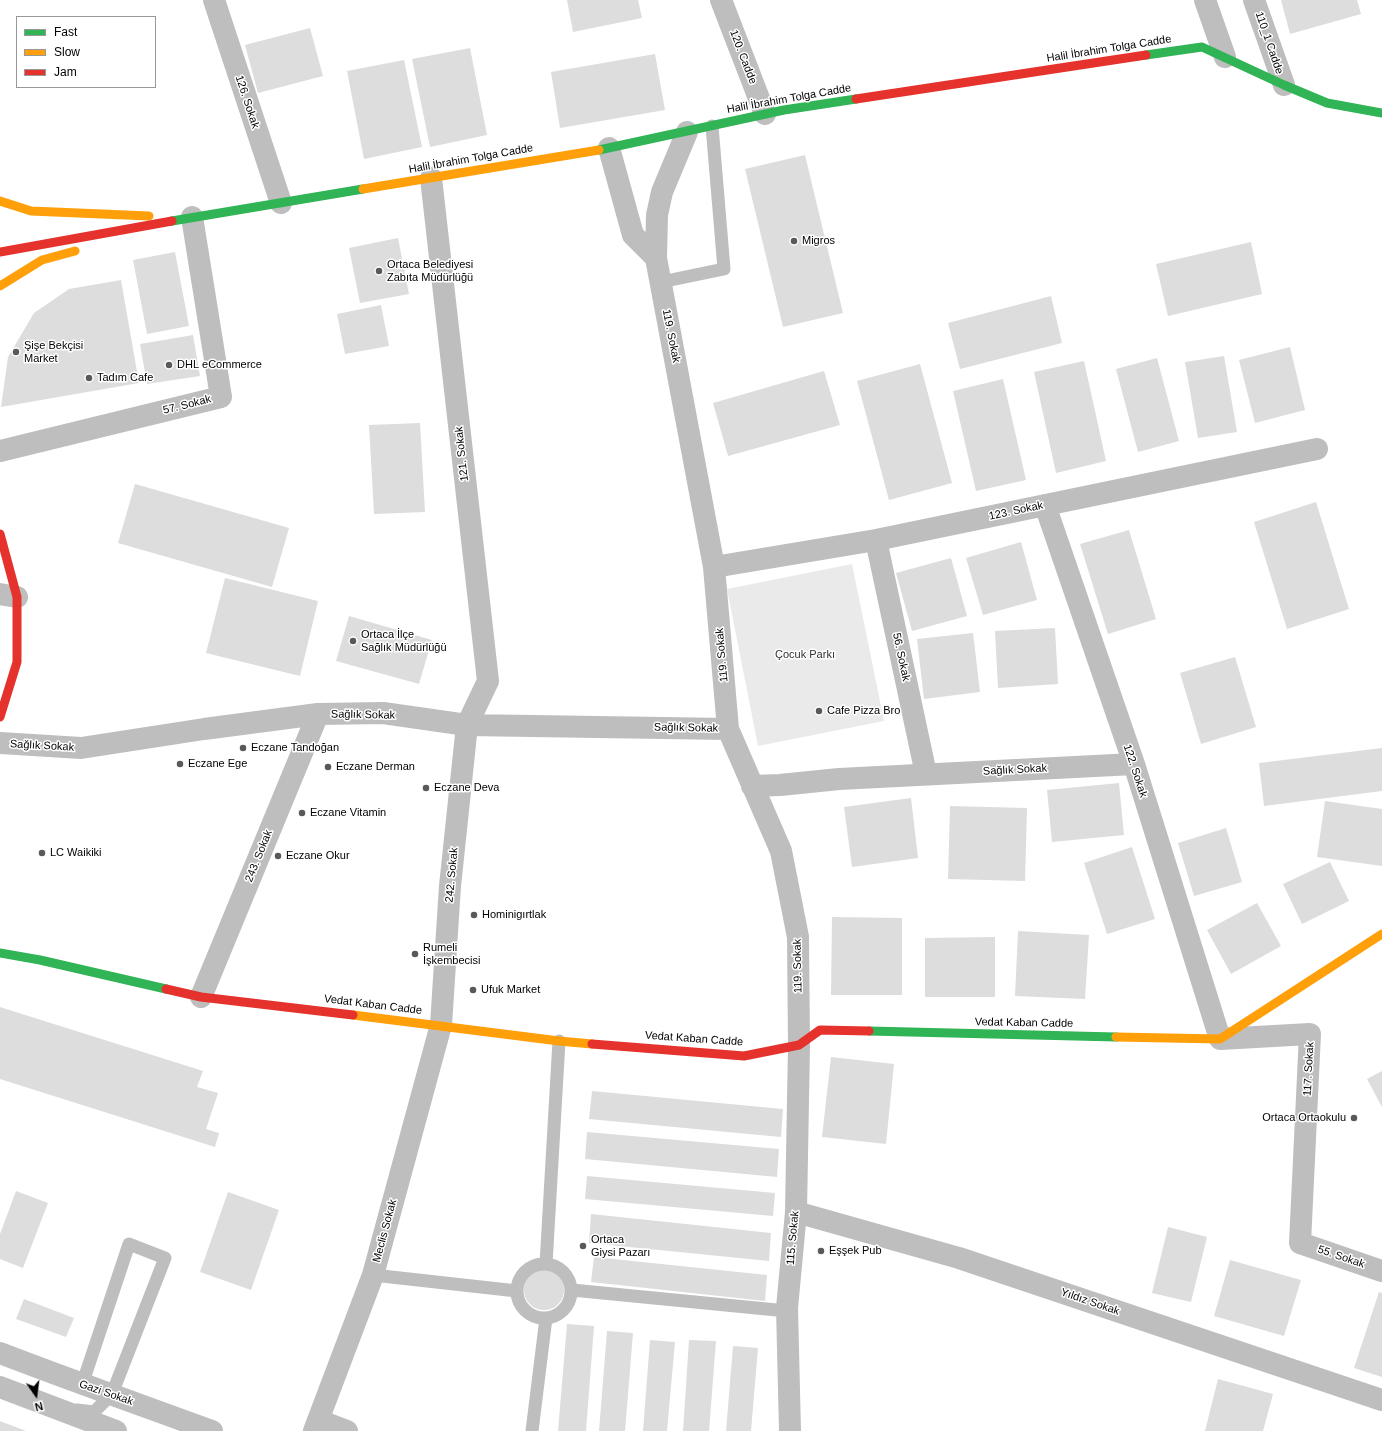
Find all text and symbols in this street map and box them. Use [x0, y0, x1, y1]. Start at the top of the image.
street label: 110_1 Cadde [1252, 10, 1286, 76]
legend [16, 16, 156, 88]
text: Fast [54, 25, 77, 39]
street label: 120. Cadde [727, 28, 759, 86]
street label: Halil İbrahim Tolga Cadde [1046, 33, 1172, 65]
text: Slow [54, 45, 80, 59]
text: Jam [54, 65, 77, 79]
street label: 126. Sokak [232, 74, 262, 130]
street label: Halil İbrahim Tolga Cadde [726, 82, 852, 116]
street label: Halil İbrahim Tolga Cadde [408, 142, 534, 176]
place label: Migros [802, 234, 835, 248]
marker: Migros [789, 236, 799, 246]
place label: Ortaca Belediyesi Zabıta Müdürlüğü [387, 258, 473, 284]
marker: Ortaca Belediyesi Zabıta Müdürlüğü [374, 266, 384, 276]
street label: 119. Sokak [659, 308, 683, 364]
place label: Şişe Bekçisi Market [24, 339, 83, 365]
marker: Şişe Bekçisi Market [11, 347, 21, 357]
place label: DHL eCommerce [177, 358, 262, 372]
marker: DHL eCommerce [164, 360, 174, 370]
place label: Tadım Cafe [97, 371, 153, 385]
marker: Tadım Cafe [84, 373, 94, 383]
street label: 57. Sokak [162, 393, 212, 417]
street label: 121. Sokak [453, 426, 471, 482]
street label: 123. Sokak [988, 499, 1044, 523]
street label: 119. Sokak [713, 627, 731, 683]
place label: Ortaca İlçe Sağlık Müdürlüğü [361, 628, 447, 654]
street label: 56. Sokak [889, 632, 913, 682]
marker: Ortaca İlçe Sağlık Müdürlüğü [348, 636, 358, 646]
park label: Çocuk Parkı [775, 648, 835, 662]
place label: Cafe Pizza Bro [827, 704, 900, 718]
marker: Cafe Pizza Bro [814, 706, 824, 716]
street label: Sağlık Sokak [331, 708, 395, 722]
street label: Sağlık Sokak [654, 721, 718, 735]
street label: Sağlık Sokak [10, 738, 74, 754]
place label: Eczane Tandoğan [251, 741, 339, 755]
marker: Eczane Tandoğan [238, 743, 248, 753]
street label: 122. Sokak [1120, 743, 1150, 799]
place label: Eczane Ege [188, 757, 247, 771]
marker: Eczane Ege [175, 759, 185, 769]
place label: Eczane Derman [336, 760, 415, 774]
marker: Eczane Derman [323, 762, 333, 772]
street label: Sağlık Sokak [983, 762, 1047, 778]
place label: Eczane Deva [434, 781, 499, 795]
marker: Eczane Deva [421, 783, 431, 793]
place label: Eczane Vitamin [310, 806, 386, 820]
marker: Eczane Vitamin [297, 808, 307, 818]
street label: 243. Sokak [243, 828, 275, 884]
place label: LC Waikiki [50, 846, 102, 860]
street label: 242. Sokak [443, 847, 461, 903]
marker: LC Waikiki [37, 848, 47, 858]
place label: Eczane Okur [286, 849, 350, 863]
marker: Eczane Okur [273, 851, 283, 861]
place label: Hominigırtlak [482, 908, 546, 922]
marker: Hominigırtlak [469, 910, 479, 920]
street label: 119. Sokak [791, 939, 805, 993]
place label: Rumeli İşkembecisi [423, 941, 480, 967]
marker: Rumeli İşkembecisi [410, 949, 420, 959]
place label: Ufuk Market [481, 983, 540, 997]
marker: Ufuk Market [468, 985, 478, 995]
street label: Vedat Kaban Cadde [323, 992, 423, 1018]
street label: Vedat Kaban Cadde [975, 1016, 1073, 1030]
street label: Vedat Kaban Cadde [644, 1029, 744, 1049]
street label: 117. Sokak [1301, 1042, 1317, 1096]
place label: Ortaca Ortaokulu [1262, 1111, 1346, 1125]
marker: Ortaca Ortaokulu [1349, 1113, 1359, 1123]
street label: Meclis Sokak [370, 1198, 400, 1264]
street label: 115. Sokak [784, 1210, 802, 1266]
place label: Ortaca Giysi Pazarı [591, 1233, 650, 1259]
marker: Ortaca Giysi Pazarı [578, 1241, 588, 1251]
street label: 55. Sokak [1316, 1243, 1366, 1271]
place label: Eşşek Pub [829, 1244, 882, 1258]
marker: Eşşek Pub [816, 1246, 826, 1256]
street label: Yıldız Sokak [1059, 1286, 1121, 1318]
north arrow [16, 1375, 56, 1415]
street label: Gazi Sokak [77, 1378, 135, 1408]
text: N [34, 1400, 44, 1413]

